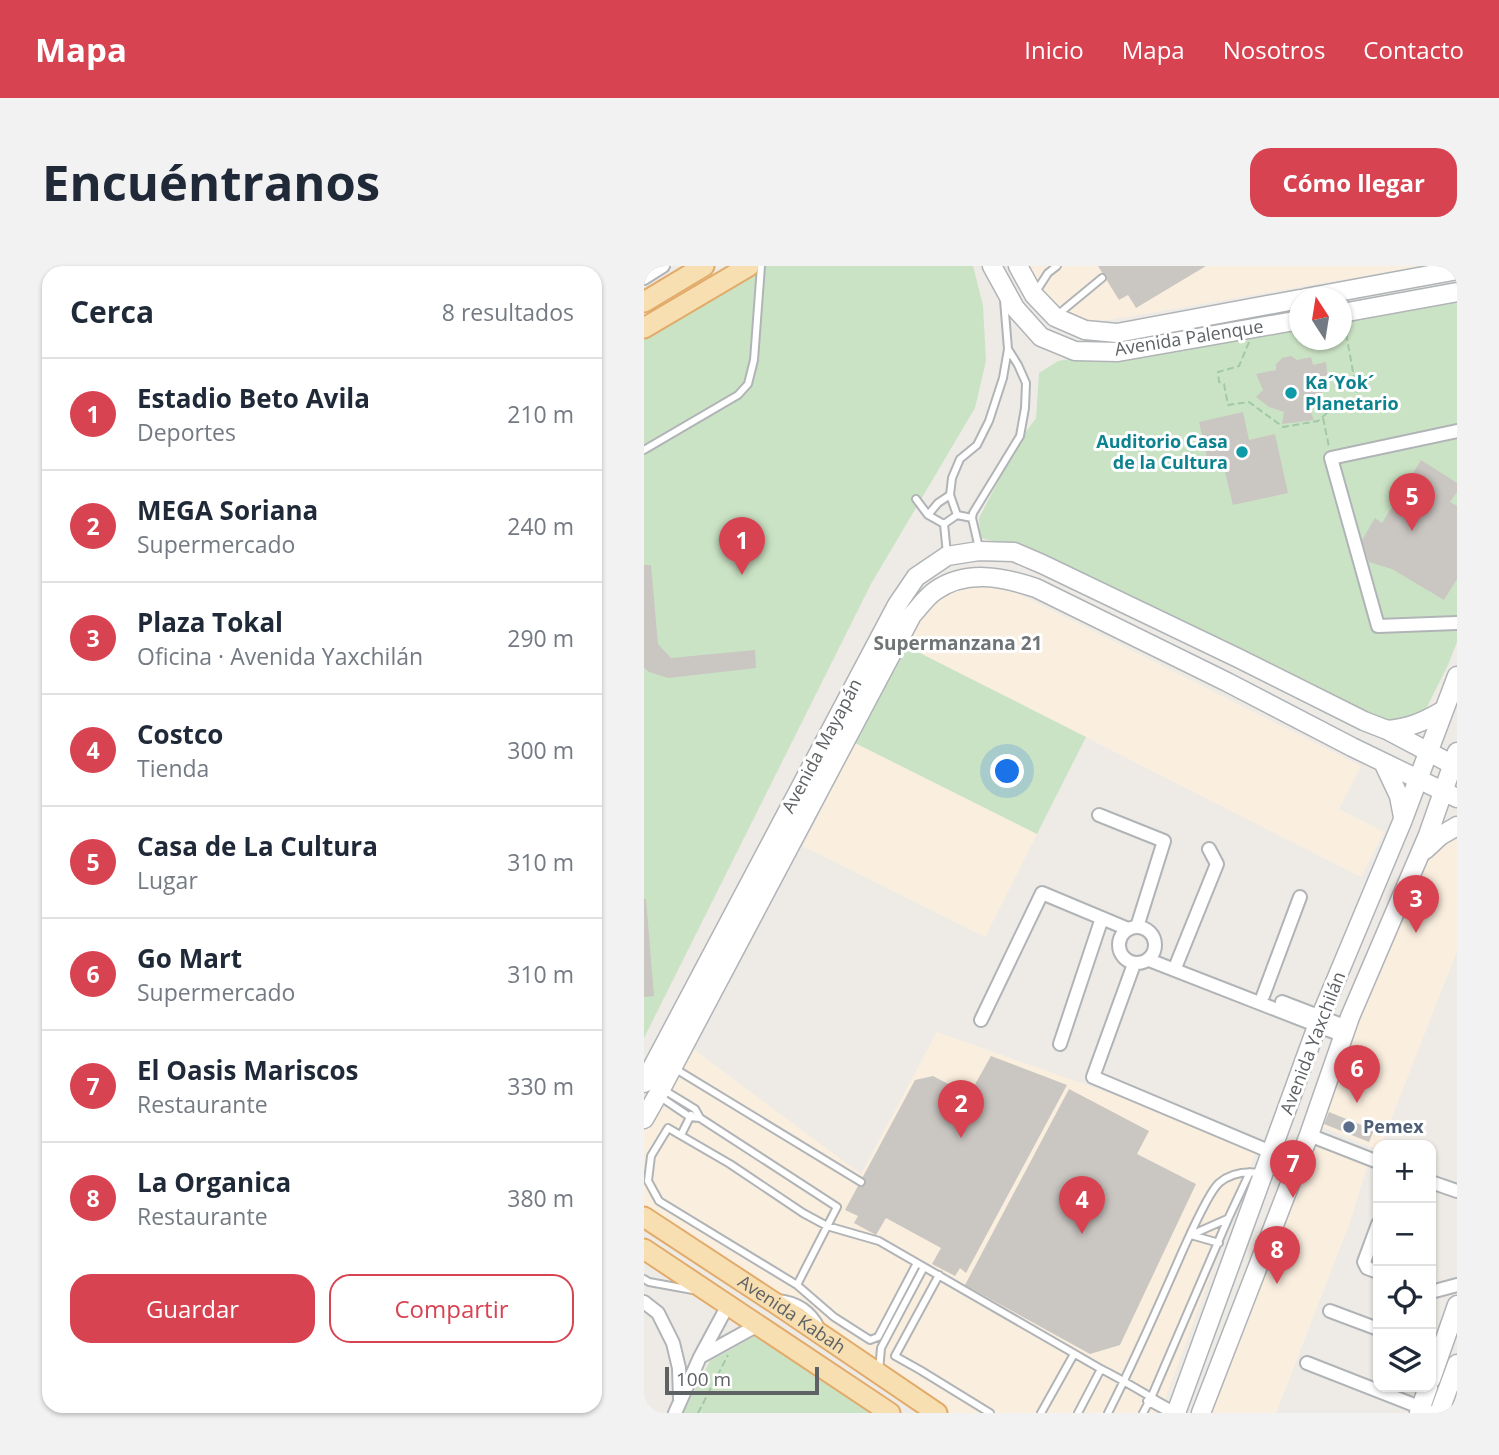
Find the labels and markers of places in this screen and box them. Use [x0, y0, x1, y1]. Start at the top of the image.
place label: Ka´Yok´ Planetario [1305, 370, 1399, 415]
marker: Ka´Yok´ Planetario [1283, 385, 1299, 401]
place label: Auditorio Casa de la Cultura [1096, 429, 1228, 474]
marker: Auditorio Casa de la Cultura [1234, 444, 1250, 460]
pin: 5 [1389, 473, 1435, 531]
pin: 1 [719, 517, 765, 575]
pin: 3 [1393, 875, 1439, 933]
pin: 6 [1334, 1045, 1380, 1103]
pin: 2 [938, 1080, 984, 1138]
place label: Pemex [1363, 1114, 1424, 1138]
marker: Pemex [1341, 1119, 1357, 1135]
pin: 7 [1270, 1140, 1316, 1198]
pin: 4 [1059, 1176, 1105, 1234]
pin: 8 [1254, 1226, 1300, 1284]

